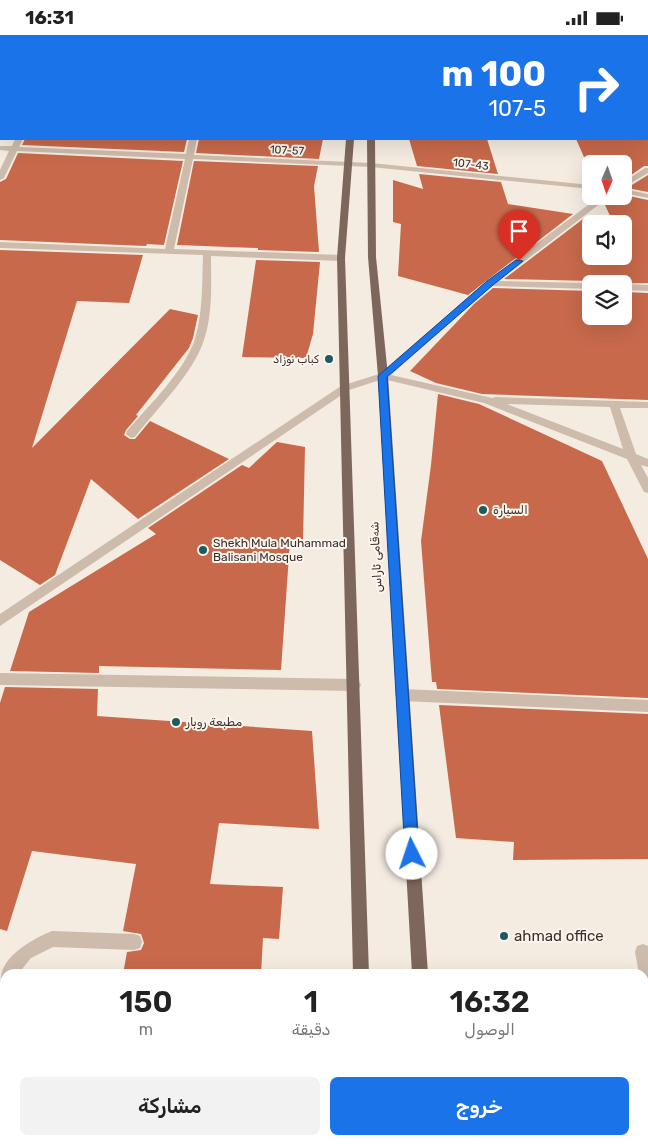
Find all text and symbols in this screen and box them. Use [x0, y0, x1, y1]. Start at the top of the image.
text: 16:31 [25, 6, 74, 29]
text: 100 m [441, 53, 546, 95]
icon: right [564, 55, 629, 120]
text: 107-5 [489, 95, 546, 122]
street label: 107-57 [269, 143, 305, 158]
north arrow [582, 155, 632, 205]
map controls [582, 155, 632, 325]
street label: 107-43 [452, 156, 490, 173]
pin [498, 210, 540, 261]
button: sound [582, 215, 632, 265]
icon: arrive [505, 217, 533, 245]
button: layers [582, 275, 632, 325]
place label: كباب نوزاد [273, 353, 319, 367]
marker: كباب نوزاد [323, 353, 335, 365]
place label: السيارة [493, 503, 528, 518]
marker: السيارة [477, 504, 489, 516]
street label: شەقامی ئاراس [367, 521, 386, 593]
place label: Shekh Mula Muhammad Balisani Mosque [213, 536, 346, 564]
marker: Shekh Mula Muhammad Balisani Mosque [197, 544, 209, 556]
place label: مطبعة روبار [185, 715, 242, 730]
marker: مطبعة روبار [170, 716, 182, 728]
position arrow [385, 827, 437, 879]
place label: ahmad office [514, 927, 604, 945]
marker: ahmad office [498, 930, 510, 942]
text: 150 [119, 984, 173, 1020]
text: 1 [304, 984, 318, 1020]
text: 16:32 [450, 984, 530, 1020]
text: m [139, 1020, 153, 1039]
text: دقيقة [292, 1020, 330, 1039]
text: الوصول [464, 1020, 515, 1039]
button: مشاركة [20, 1077, 320, 1135]
button: خروج [330, 1077, 629, 1135]

